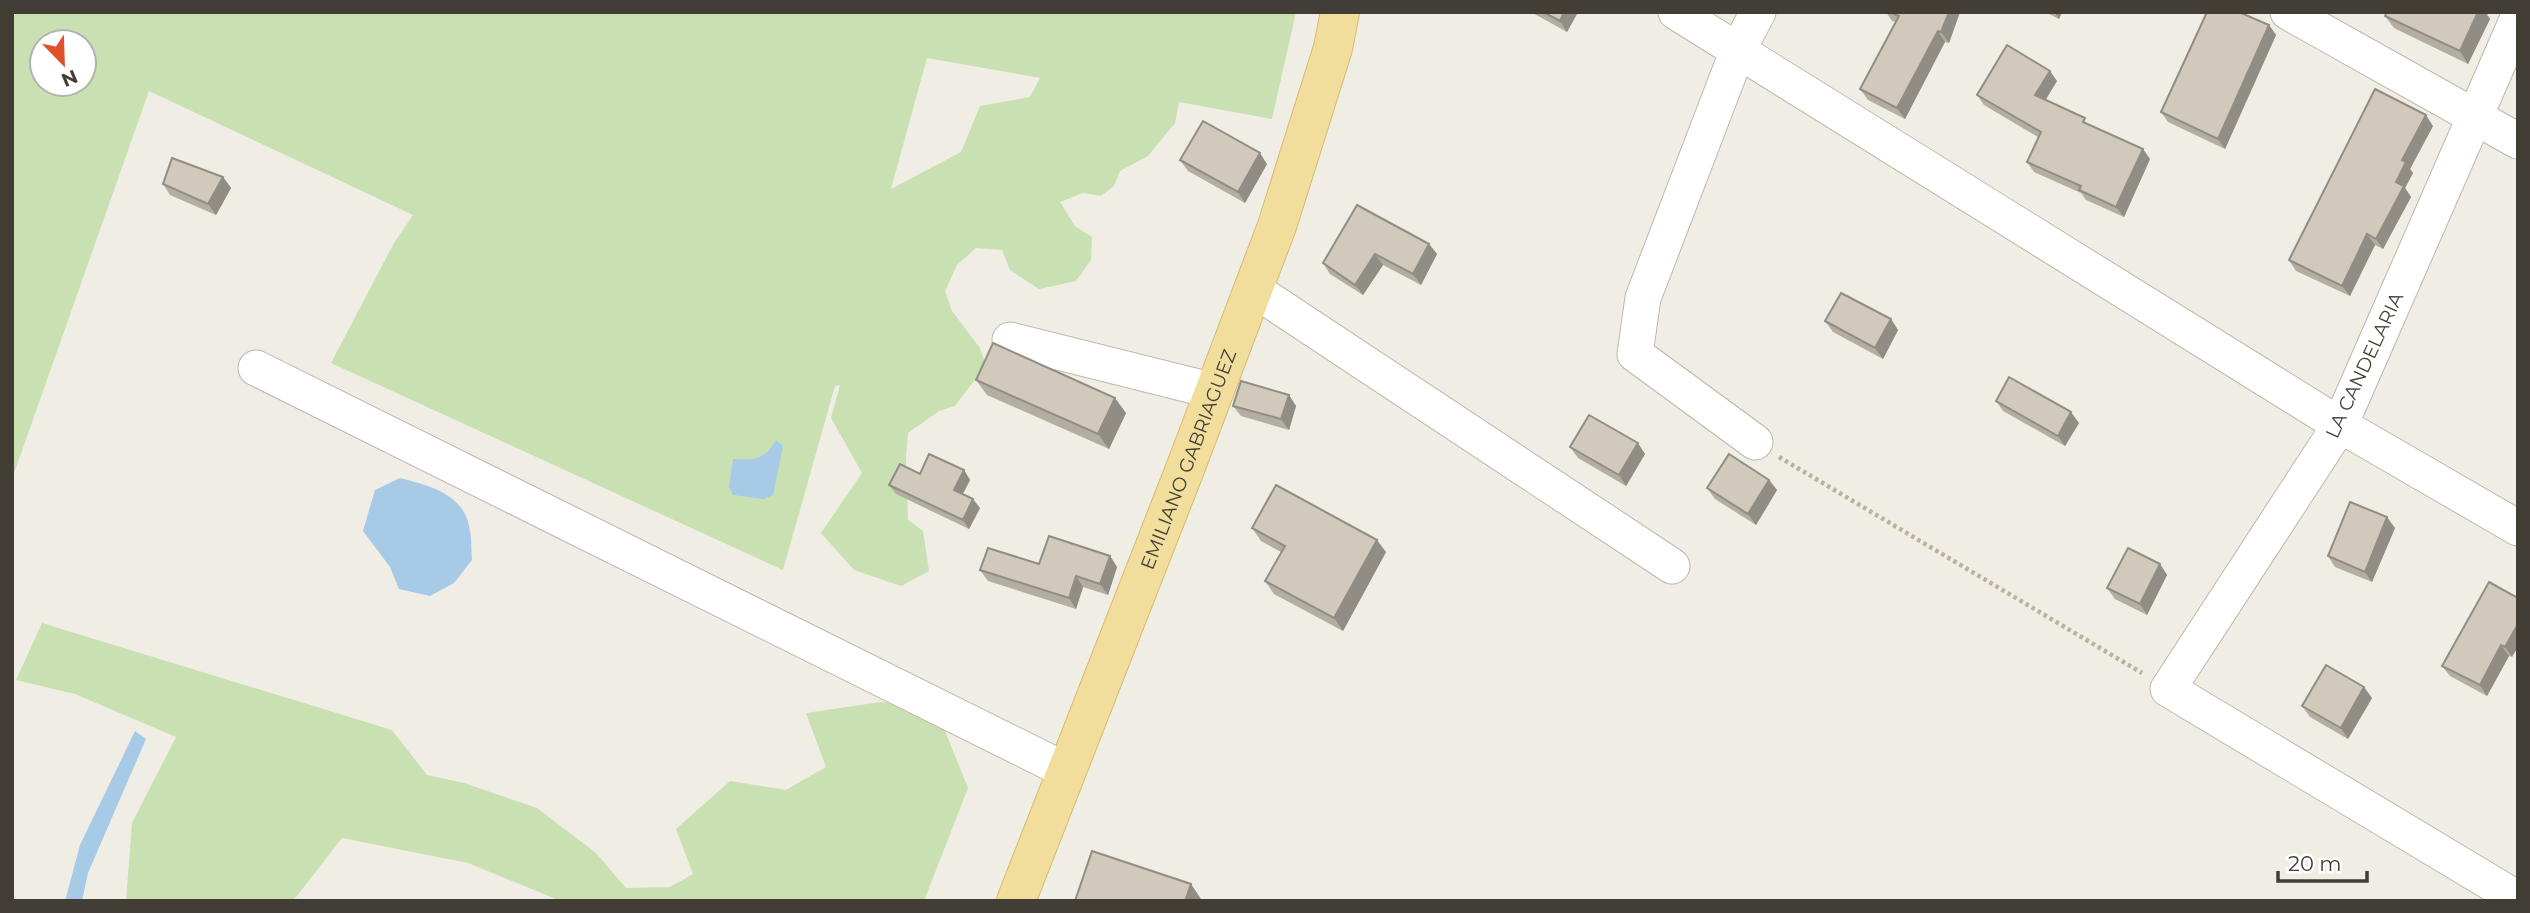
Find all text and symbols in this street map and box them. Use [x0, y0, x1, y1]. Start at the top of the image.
north arrow [28, 28, 98, 98]
text: N [58, 65, 81, 92]
street label: LA CANDELARIA [2321, 288, 2408, 442]
street label: EMILIANO GABRIAGUEZ [1136, 346, 1241, 573]
scale bar [2278, 839, 2367, 883]
text: 20 m [2288, 851, 2342, 876]

